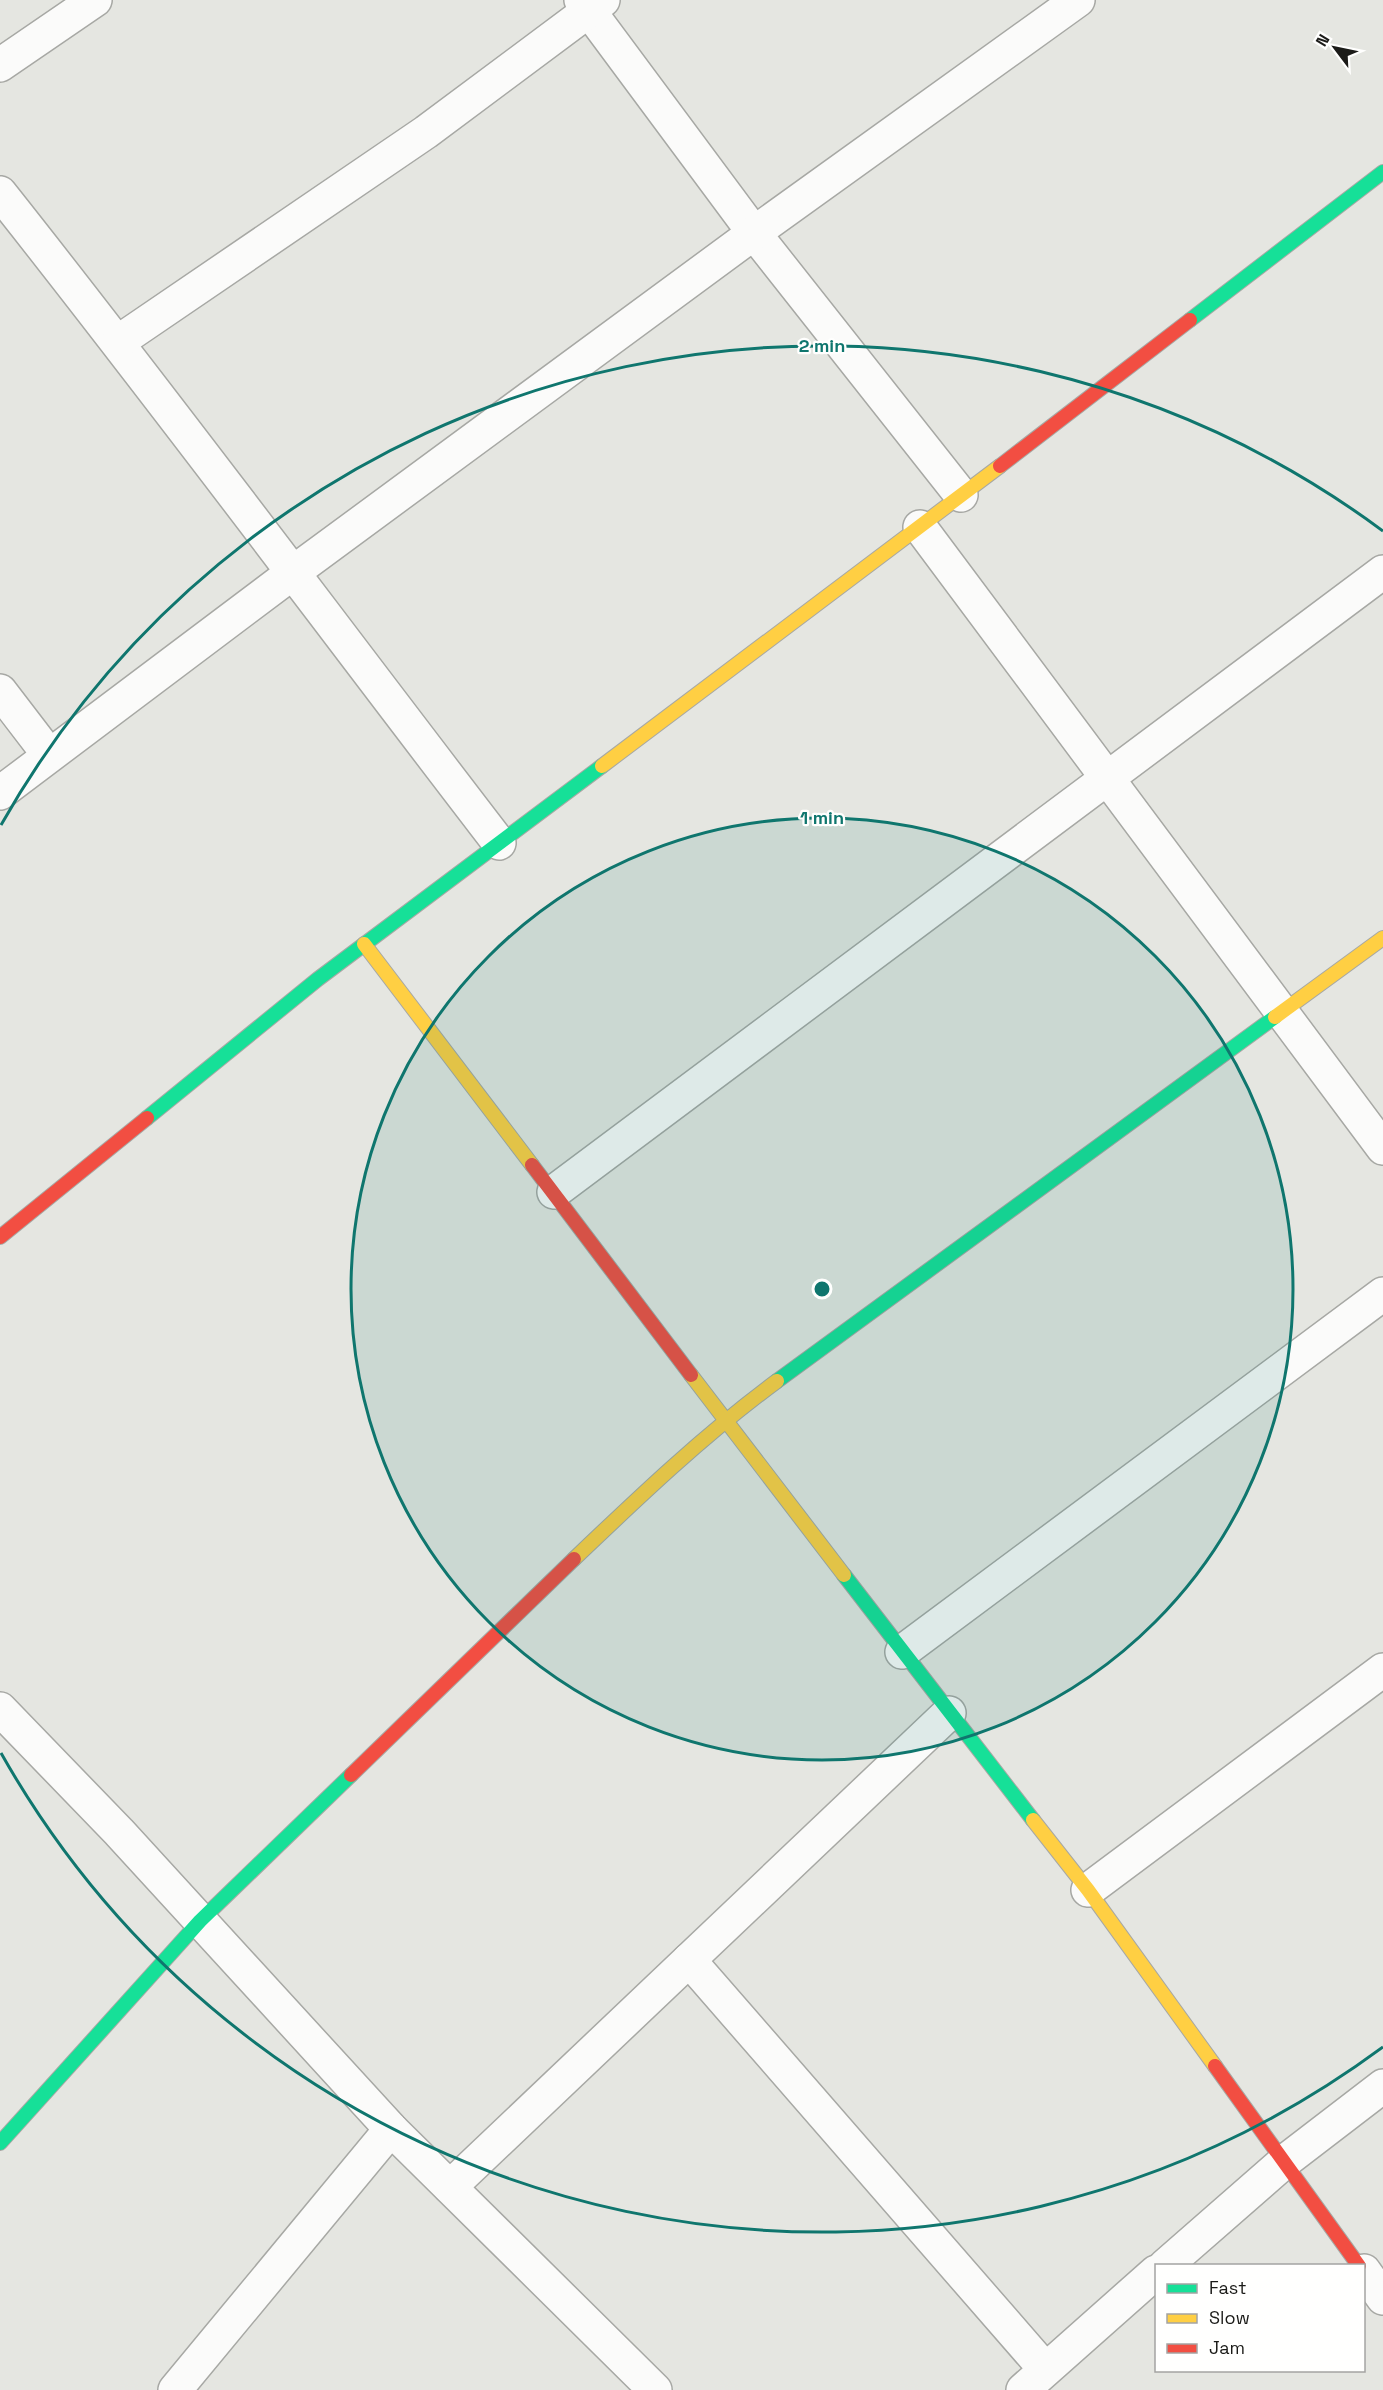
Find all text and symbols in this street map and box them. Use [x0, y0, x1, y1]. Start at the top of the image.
north arrow [1305, 18, 1365, 78]
text: N [1311, 30, 1334, 50]
text: 2 min [799, 334, 845, 357]
text: 1 min [800, 806, 844, 829]
centre of rings [812, 1279, 832, 1299]
legend [1155, 2264, 1365, 2372]
text: Fast [1209, 2276, 1246, 2299]
text: Slow [1209, 2306, 1250, 2329]
text: Jam [1209, 2336, 1245, 2359]

